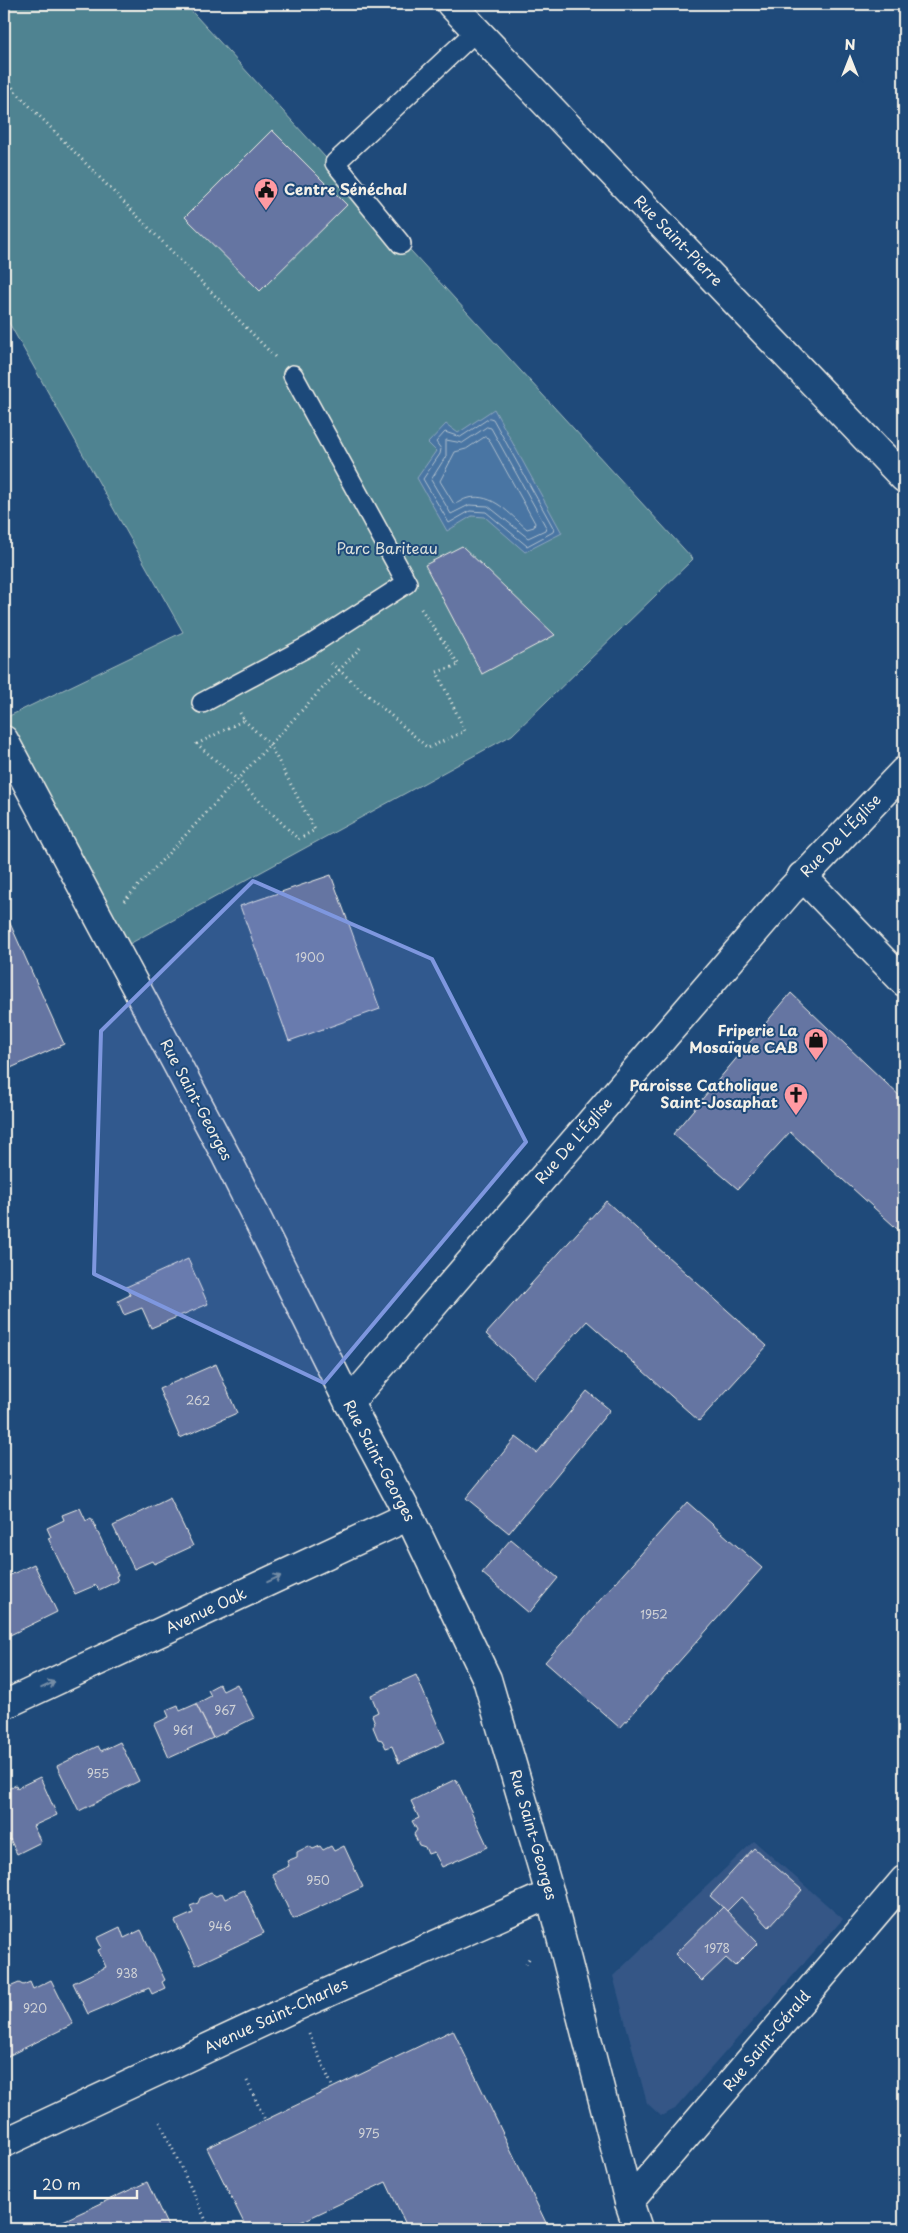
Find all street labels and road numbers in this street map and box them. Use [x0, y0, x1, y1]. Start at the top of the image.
street label: Rue Saint-Pierre [629, 189, 729, 291]
street label: Rue De L'Église [794, 788, 886, 882]
street label: Rue Saint-Georges [156, 1034, 239, 1164]
street label: Rue De L'Église [529, 1092, 617, 1188]
street label: Rue Saint-Georges [339, 1395, 422, 1525]
street label: Avenue Oak [161, 1581, 250, 1638]
street label: Rue Saint-Georges [505, 1767, 564, 1903]
street label: Avenue Saint-Charles [200, 1971, 351, 2058]
street label: Rue Saint-Gérald [717, 1985, 815, 2096]

